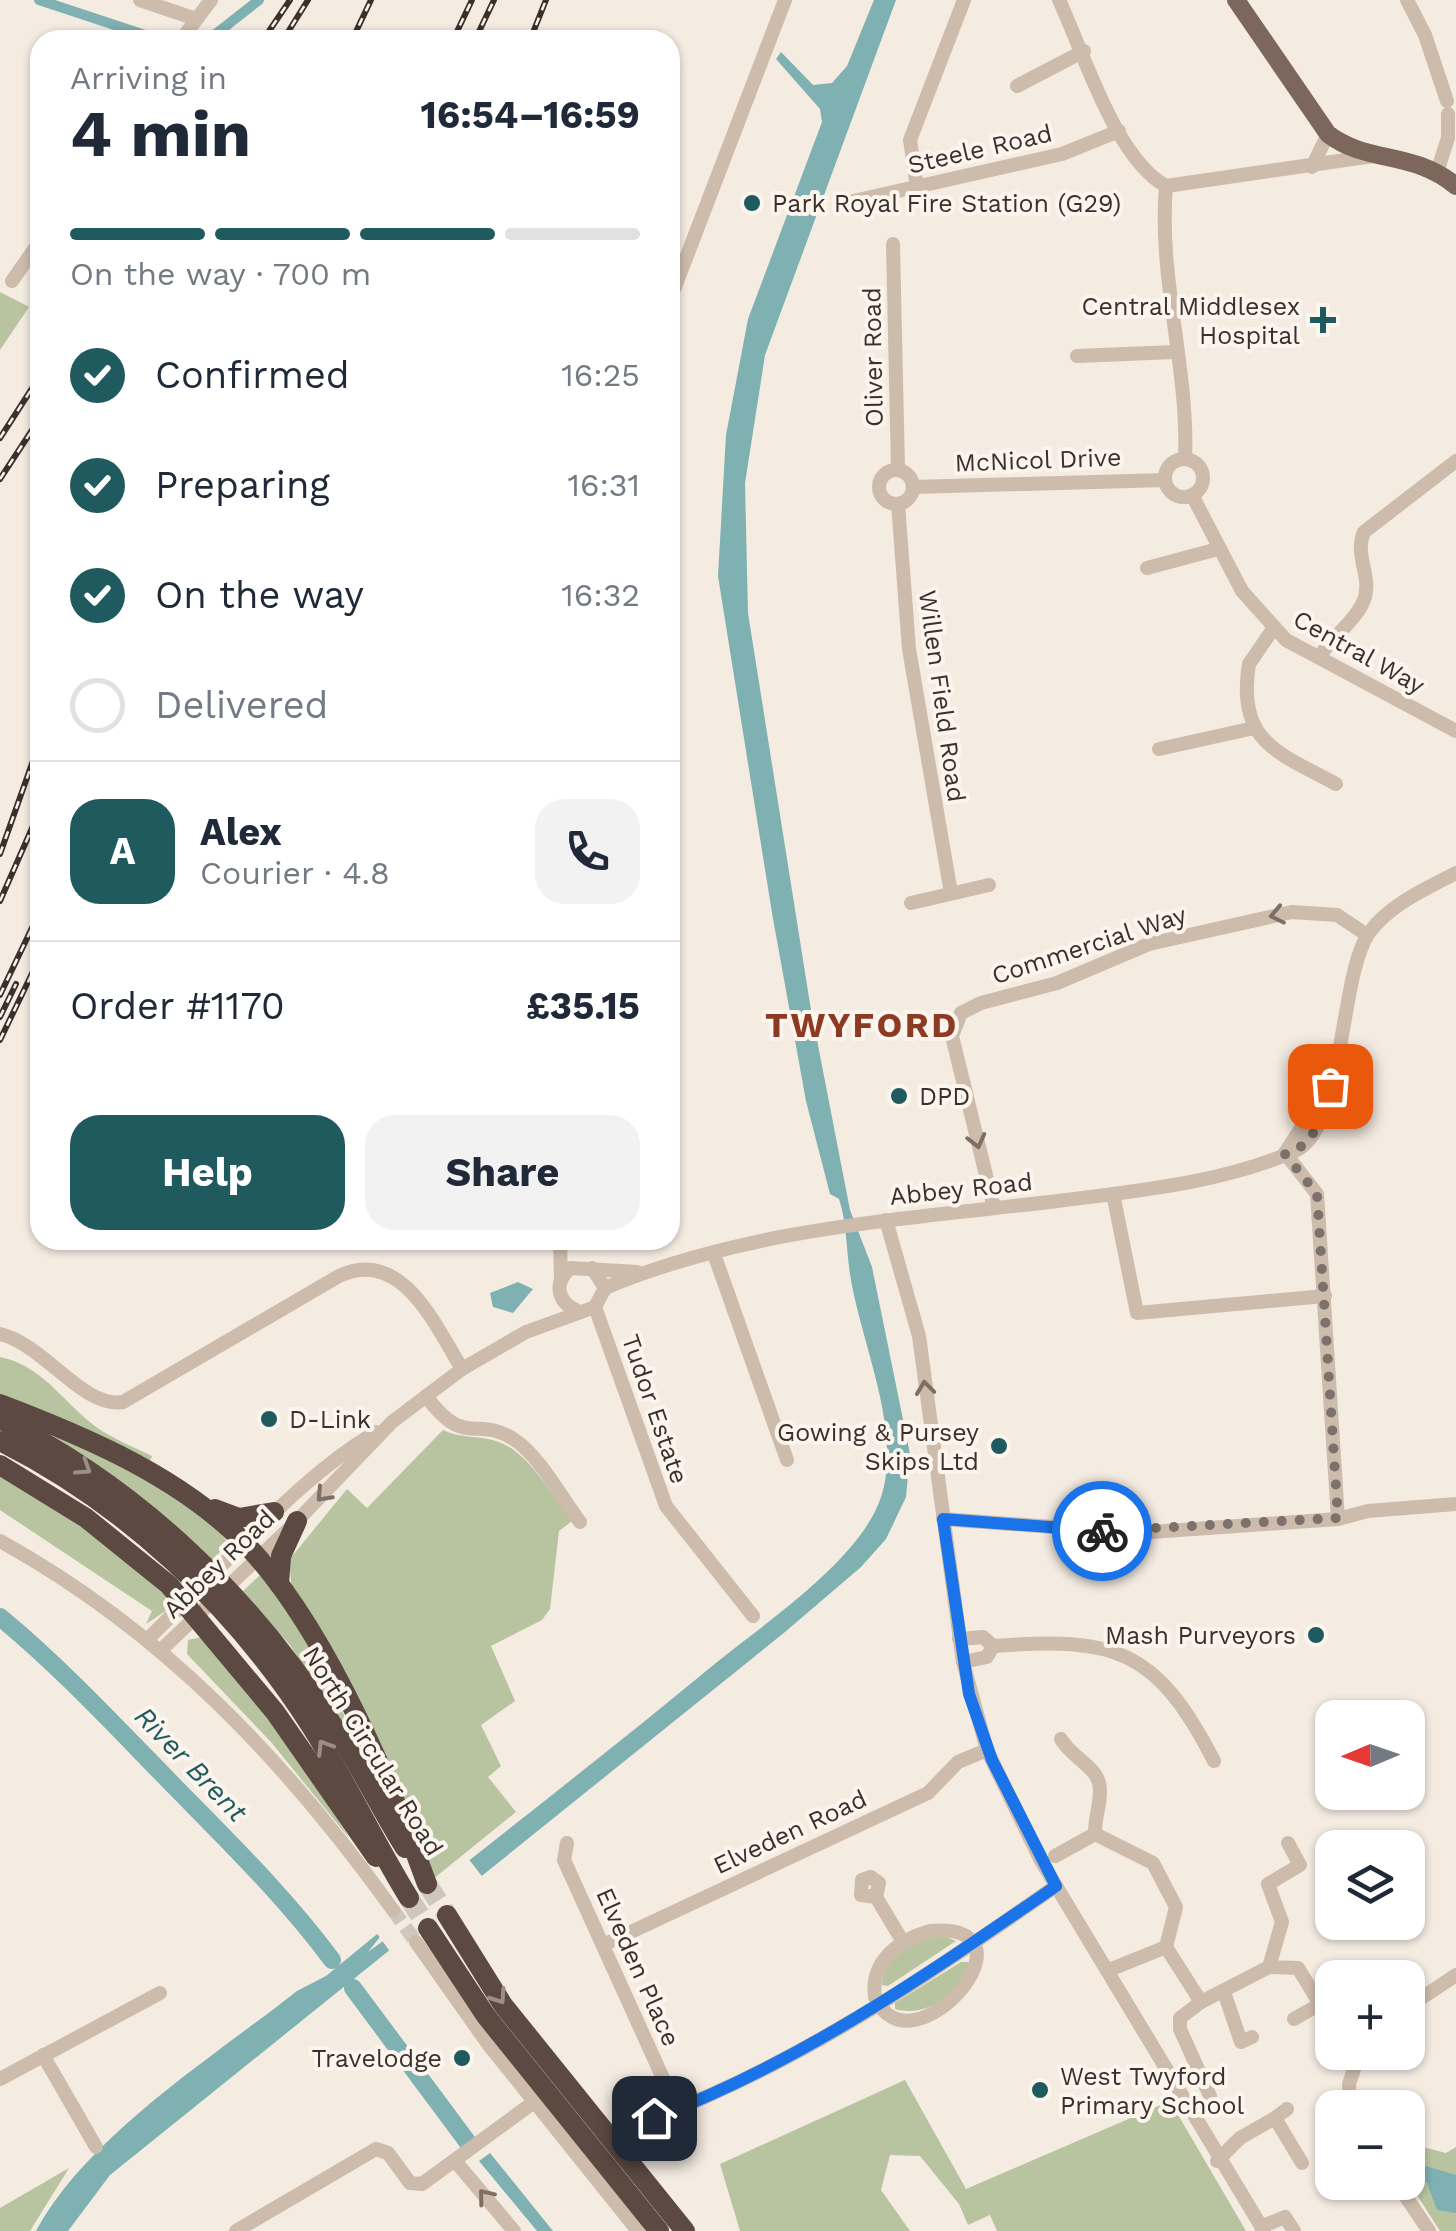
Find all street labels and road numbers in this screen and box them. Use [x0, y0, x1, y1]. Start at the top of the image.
street label: Steele Road [905, 118, 1055, 180]
street label: Oliver Road [857, 287, 889, 427]
street label: McNicol Drive [954, 443, 1122, 477]
street label: Willen Field Road [913, 588, 971, 804]
street label: Central Way [1288, 604, 1430, 700]
street label: Commercial Way [988, 900, 1190, 990]
street label: Abbey Road [888, 1167, 1034, 1211]
street label: Tudor Estate [616, 1331, 694, 1487]
street label: Abbey Road [157, 1504, 281, 1624]
street label: North Circular Road [297, 1641, 449, 1861]
street label: Elveden Road [709, 1784, 871, 1880]
street label: Elveden Place [590, 1883, 686, 2051]

